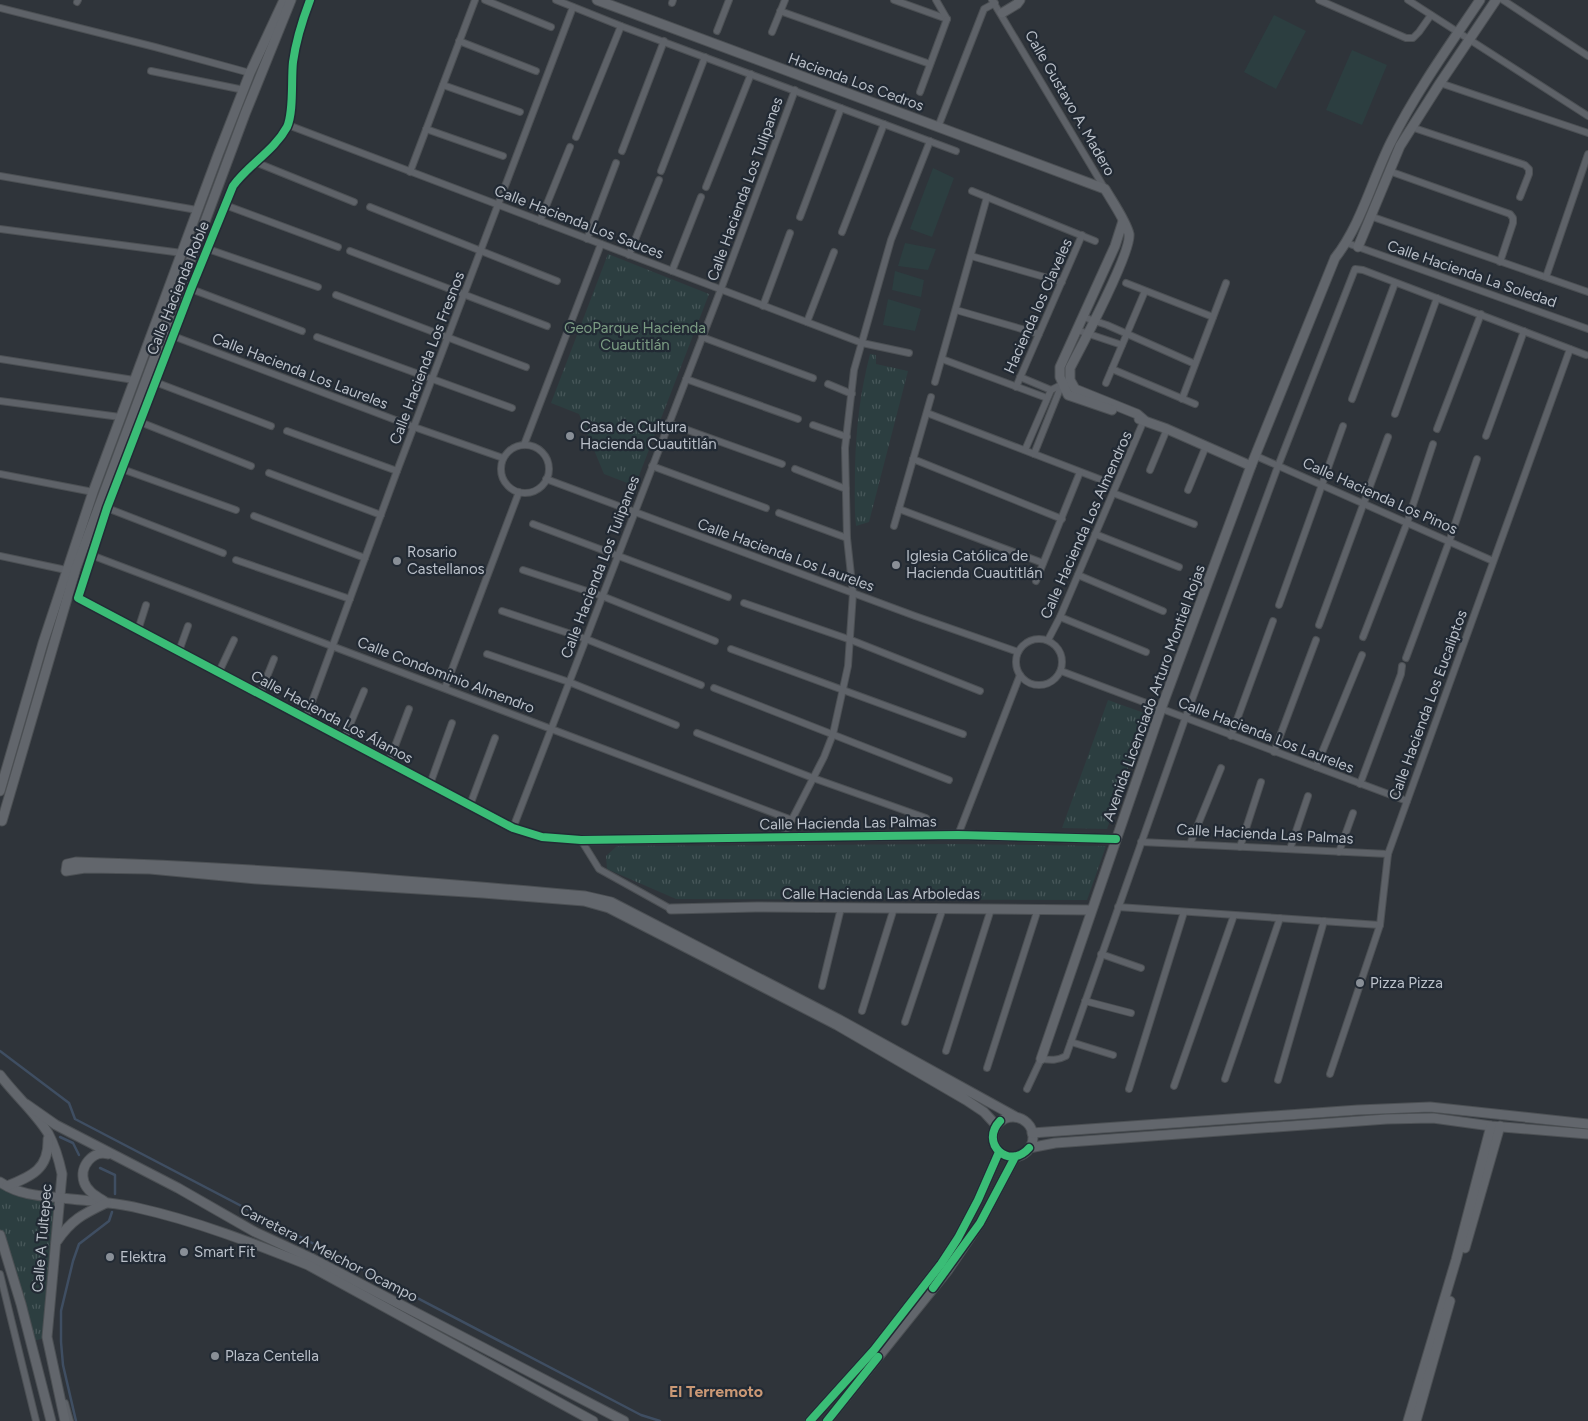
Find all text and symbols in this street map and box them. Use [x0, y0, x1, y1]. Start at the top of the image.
street label: Calle Gustavo A. Madero [1021, 27, 1119, 179]
street label: Hacienda Los Cedros [786, 49, 926, 115]
street label: Calle Hacienda Los Tulipanes [703, 95, 787, 283]
street label: Calle Hacienda Los Sauces [492, 181, 666, 263]
street label: Calle Hacienda Roble [143, 219, 213, 357]
street label: Hacienda los Claveles [1000, 236, 1076, 376]
street label: Calle Hacienda La Soledad [1385, 237, 1559, 311]
street label: Calle Hacienda Los Fresnos [386, 269, 468, 447]
park label: GeoParque Hacienda Cuautitlán [564, 319, 706, 354]
street label: Calle Hacienda Los Laureles [210, 329, 390, 413]
place label: Casa de Cultura Hacienda Cuautitlán [580, 418, 717, 453]
street label: Calle Hacienda Los Almendros [1036, 428, 1136, 622]
marker: Casa de Cultura Hacienda Cuautitlán [564, 430, 576, 442]
street label: Calle Hacienda Los Pinos [1300, 454, 1460, 538]
street label: Calle Hacienda Los Tulipanes [557, 473, 643, 661]
street label: Calle Hacienda Los Laureles [695, 515, 877, 595]
place label: Rosario Castellanos [407, 543, 485, 578]
place label: Iglesia Católica de Hacienda Cuautitlán [906, 547, 1043, 582]
marker: Rosario Castellanos [391, 555, 403, 567]
marker: Iglesia Católica de Hacienda Cuautitlán [890, 559, 902, 571]
street label: Avenida Licenciado Arturo Montiel Rojas [1099, 562, 1209, 824]
street label: Calle Hacienda Los Eucaliptos [1385, 607, 1471, 803]
street label: Calle Condominio Almendro [355, 633, 537, 717]
street label: Calle Hacienda Los Álamos [248, 667, 416, 767]
street label: Calle Hacienda Los Laureles [1176, 693, 1356, 777]
street label: Calle Hacienda Las Palmas [759, 812, 937, 834]
street label: Calle Hacienda Las Palmas [1176, 820, 1354, 848]
street label: Calle Hacienda Las Arboledas [782, 885, 980, 903]
place label: Pizza Pizza [1370, 974, 1443, 992]
marker: Pizza Pizza [1354, 977, 1366, 989]
street label: Calle A Tultepec [28, 1183, 56, 1293]
street label: Carretera A Melchor Ocampo [237, 1200, 421, 1306]
place label: Smart Fit [194, 1243, 256, 1261]
marker: Smart Fit [178, 1246, 190, 1258]
place label: Elektra [120, 1248, 166, 1266]
marker: Elektra [104, 1251, 116, 1263]
place label: Plaza Centella [225, 1347, 319, 1365]
marker: Plaza Centella [209, 1350, 221, 1362]
district label: El Terremoto [669, 1382, 763, 1401]

